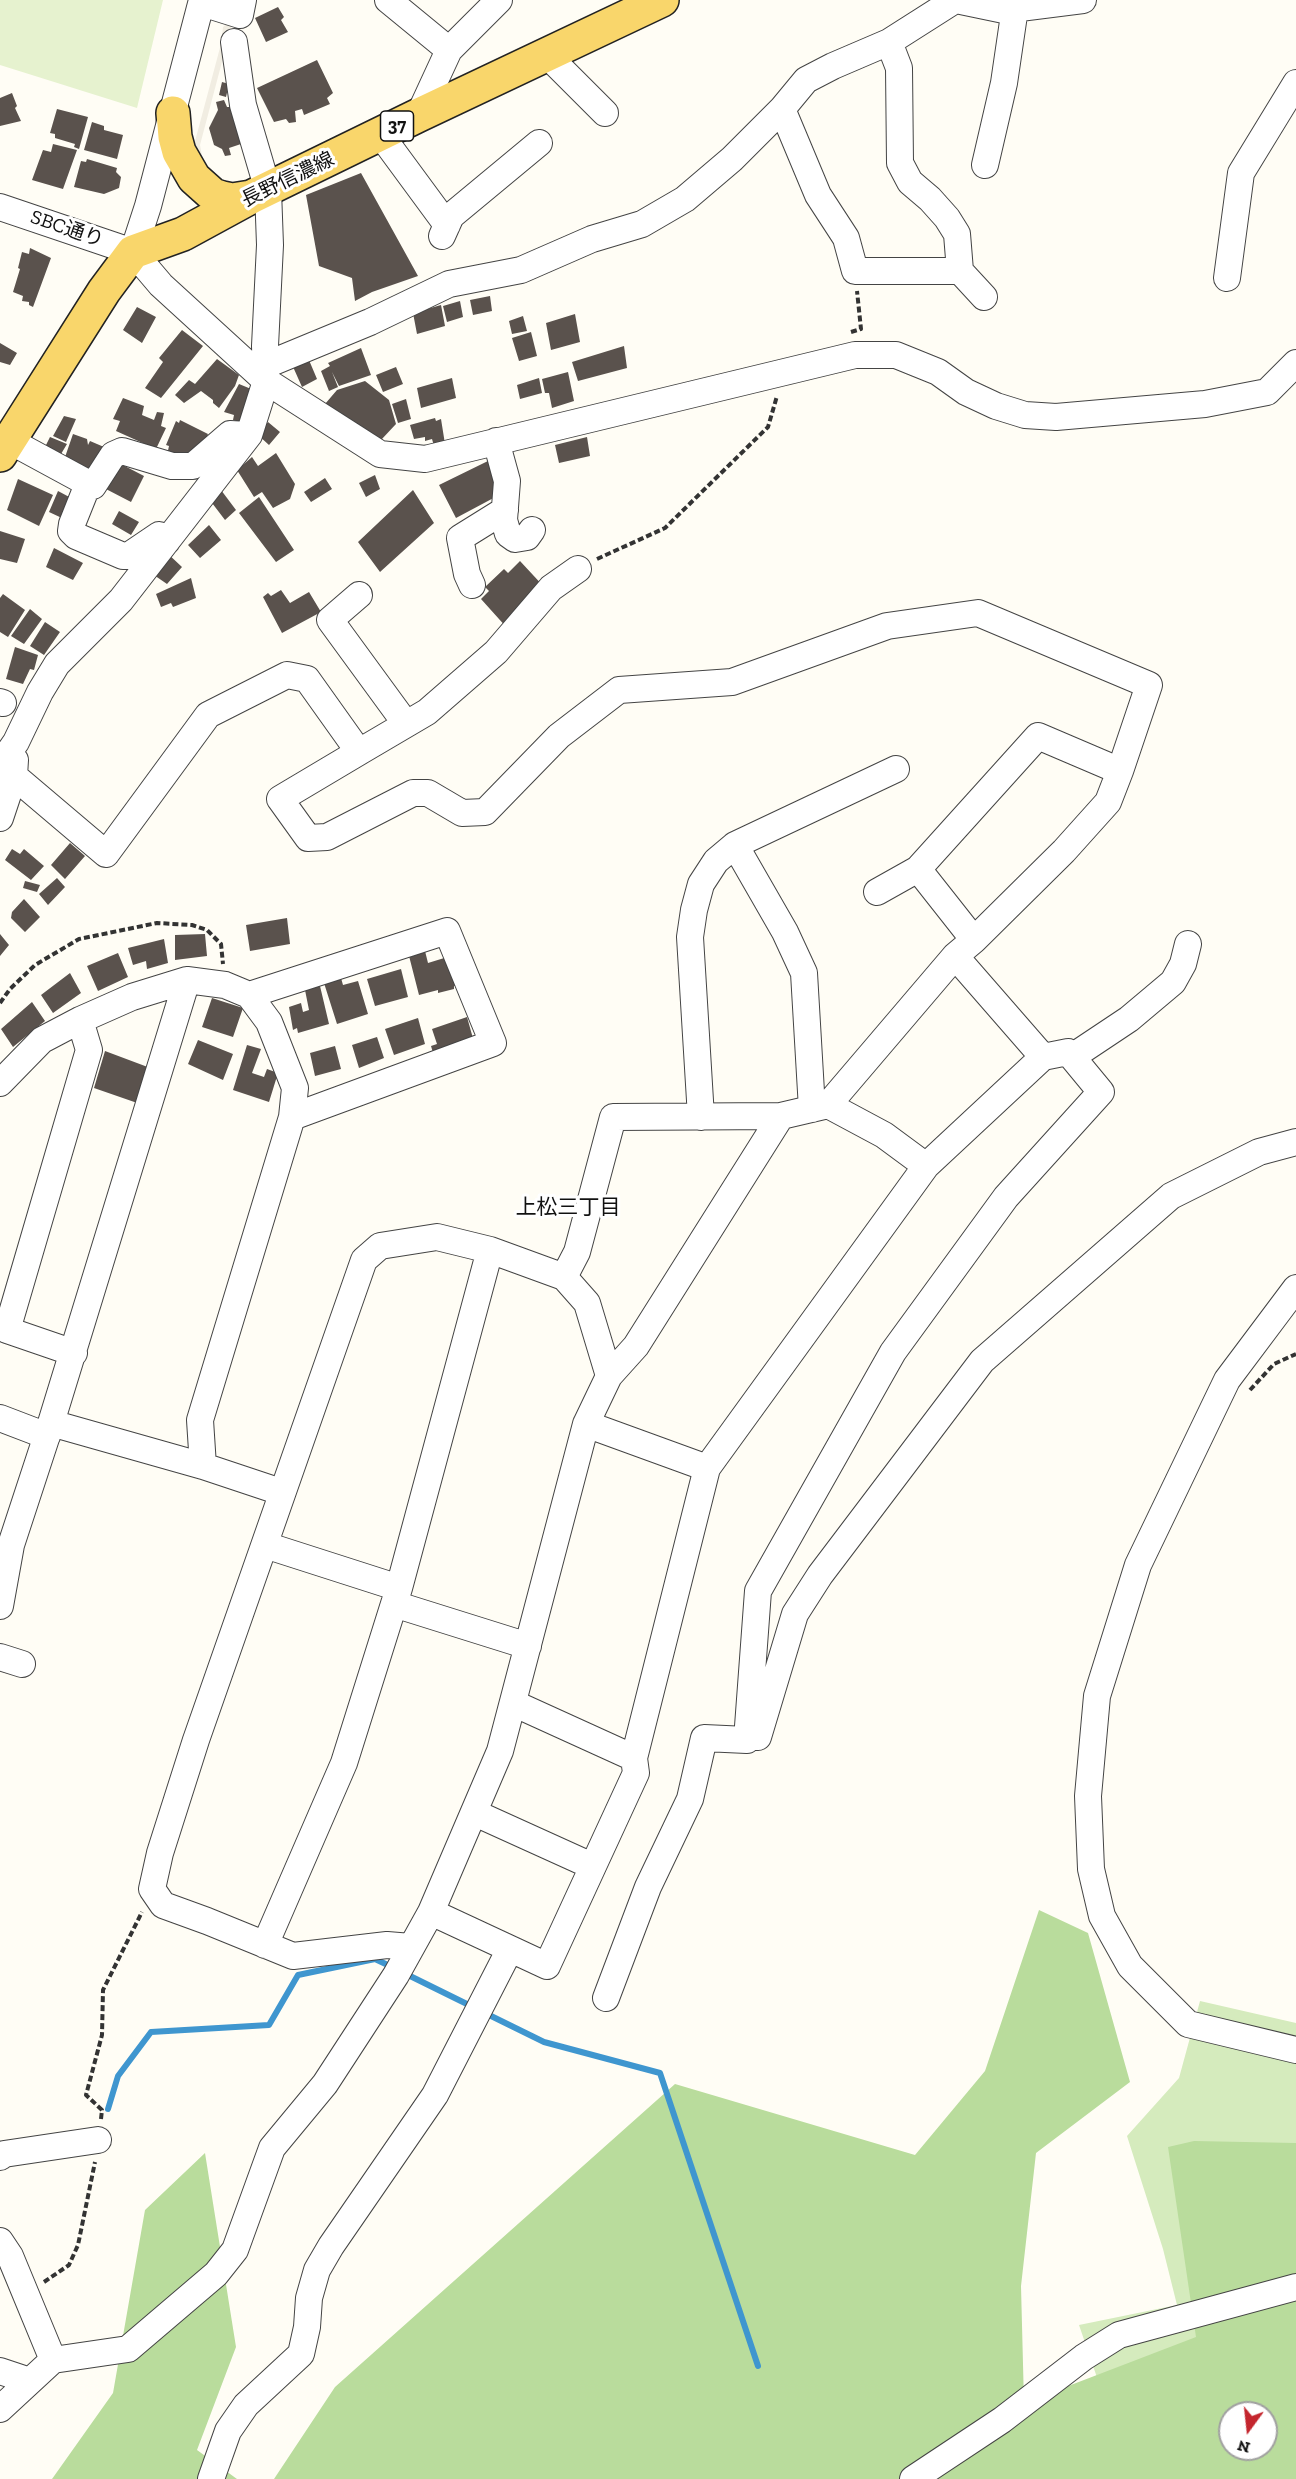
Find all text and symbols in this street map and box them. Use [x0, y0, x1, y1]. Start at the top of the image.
road number: 37 [380, 111, 414, 141]
street label: 長野信濃線 [238, 147, 338, 213]
street label: SBC通り [27, 205, 107, 253]
district label: 上松三丁目 [516, 1195, 620, 1221]
north arrow [1218, 2401, 1278, 2461]
text: N [1235, 2436, 1252, 2458]

